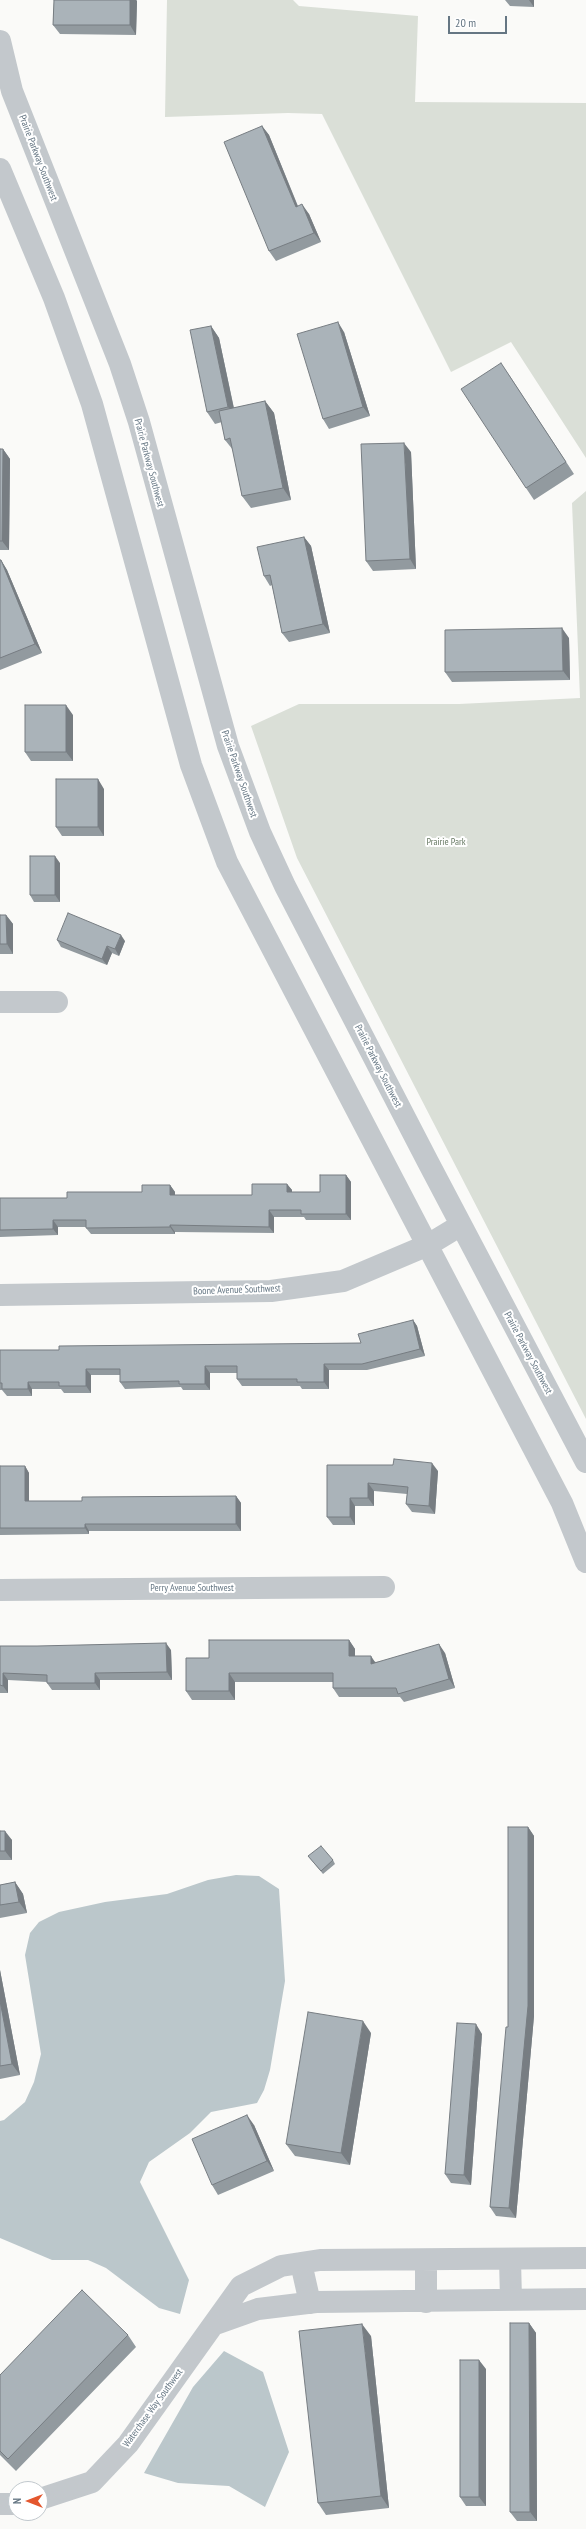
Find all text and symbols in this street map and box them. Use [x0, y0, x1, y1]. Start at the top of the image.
scale bar [450, 8, 509, 34]
text: 20 m [455, 15, 476, 30]
street label: Prairie Parkway Southwest [16, 113, 60, 203]
street label: Prairie Parkway Southwest [131, 417, 167, 509]
street label: Prairie Parkway Southwest [218, 729, 260, 819]
park label: Prairie Park [426, 836, 466, 848]
street label: Prairie Parkway Southwest [352, 1023, 404, 1109]
street label: Boone Avenue Southwest [193, 1282, 281, 1298]
street label: Prairie Parkway Southwest [501, 1310, 555, 1396]
street label: Perry Avenue Southwest [150, 1582, 234, 1594]
street label: Waterchase Way Southwest [121, 2366, 185, 2450]
north arrow [8, 2481, 48, 2521]
text: N [10, 2498, 24, 2504]

